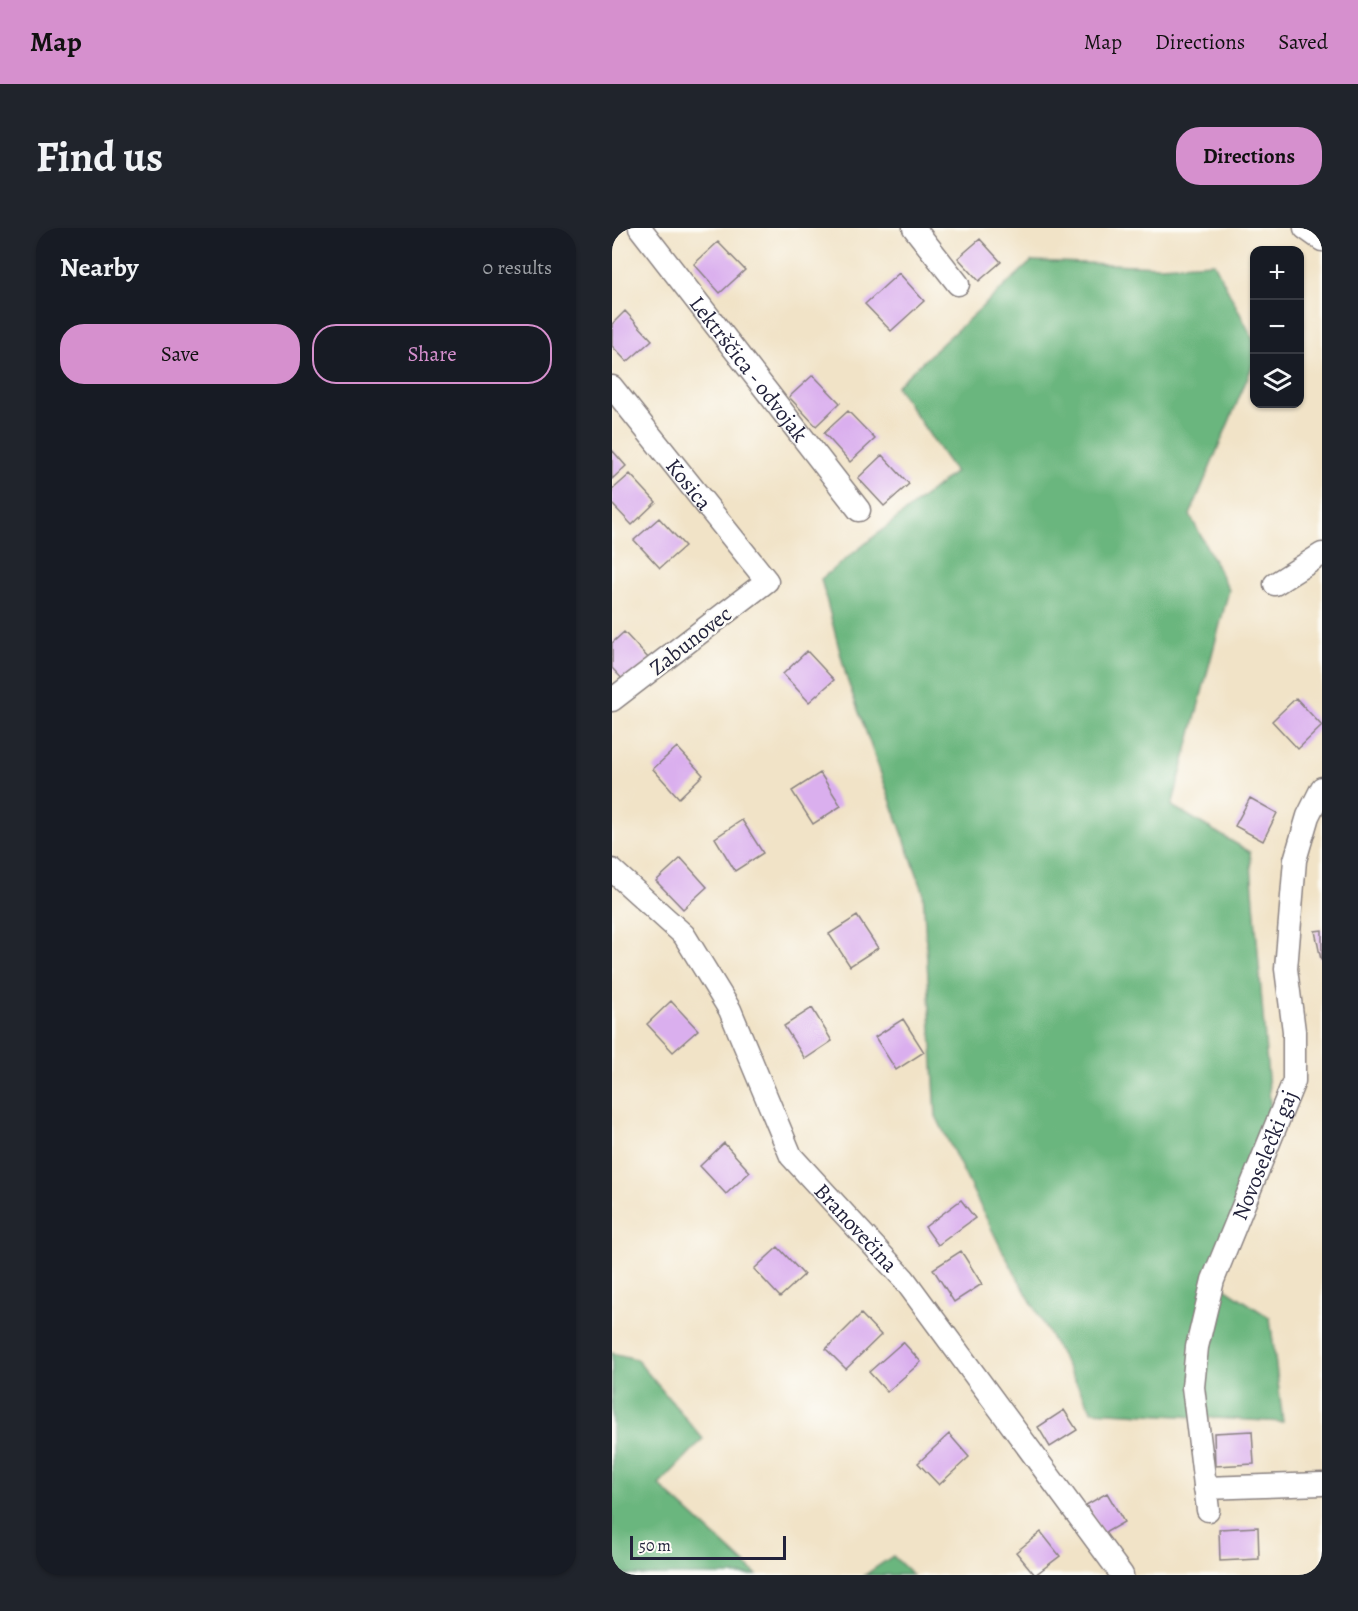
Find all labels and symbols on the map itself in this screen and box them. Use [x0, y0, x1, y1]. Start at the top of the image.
street label: Lektrščica - odvojak [682, 290, 815, 449]
street label: Kosica [659, 452, 719, 517]
street label: Zabunovec [643, 599, 738, 683]
street label: Novoselečki gaj [1225, 1086, 1305, 1225]
street label: Branovečina [807, 1177, 905, 1280]
scale bar [630, 1533, 786, 1560]

